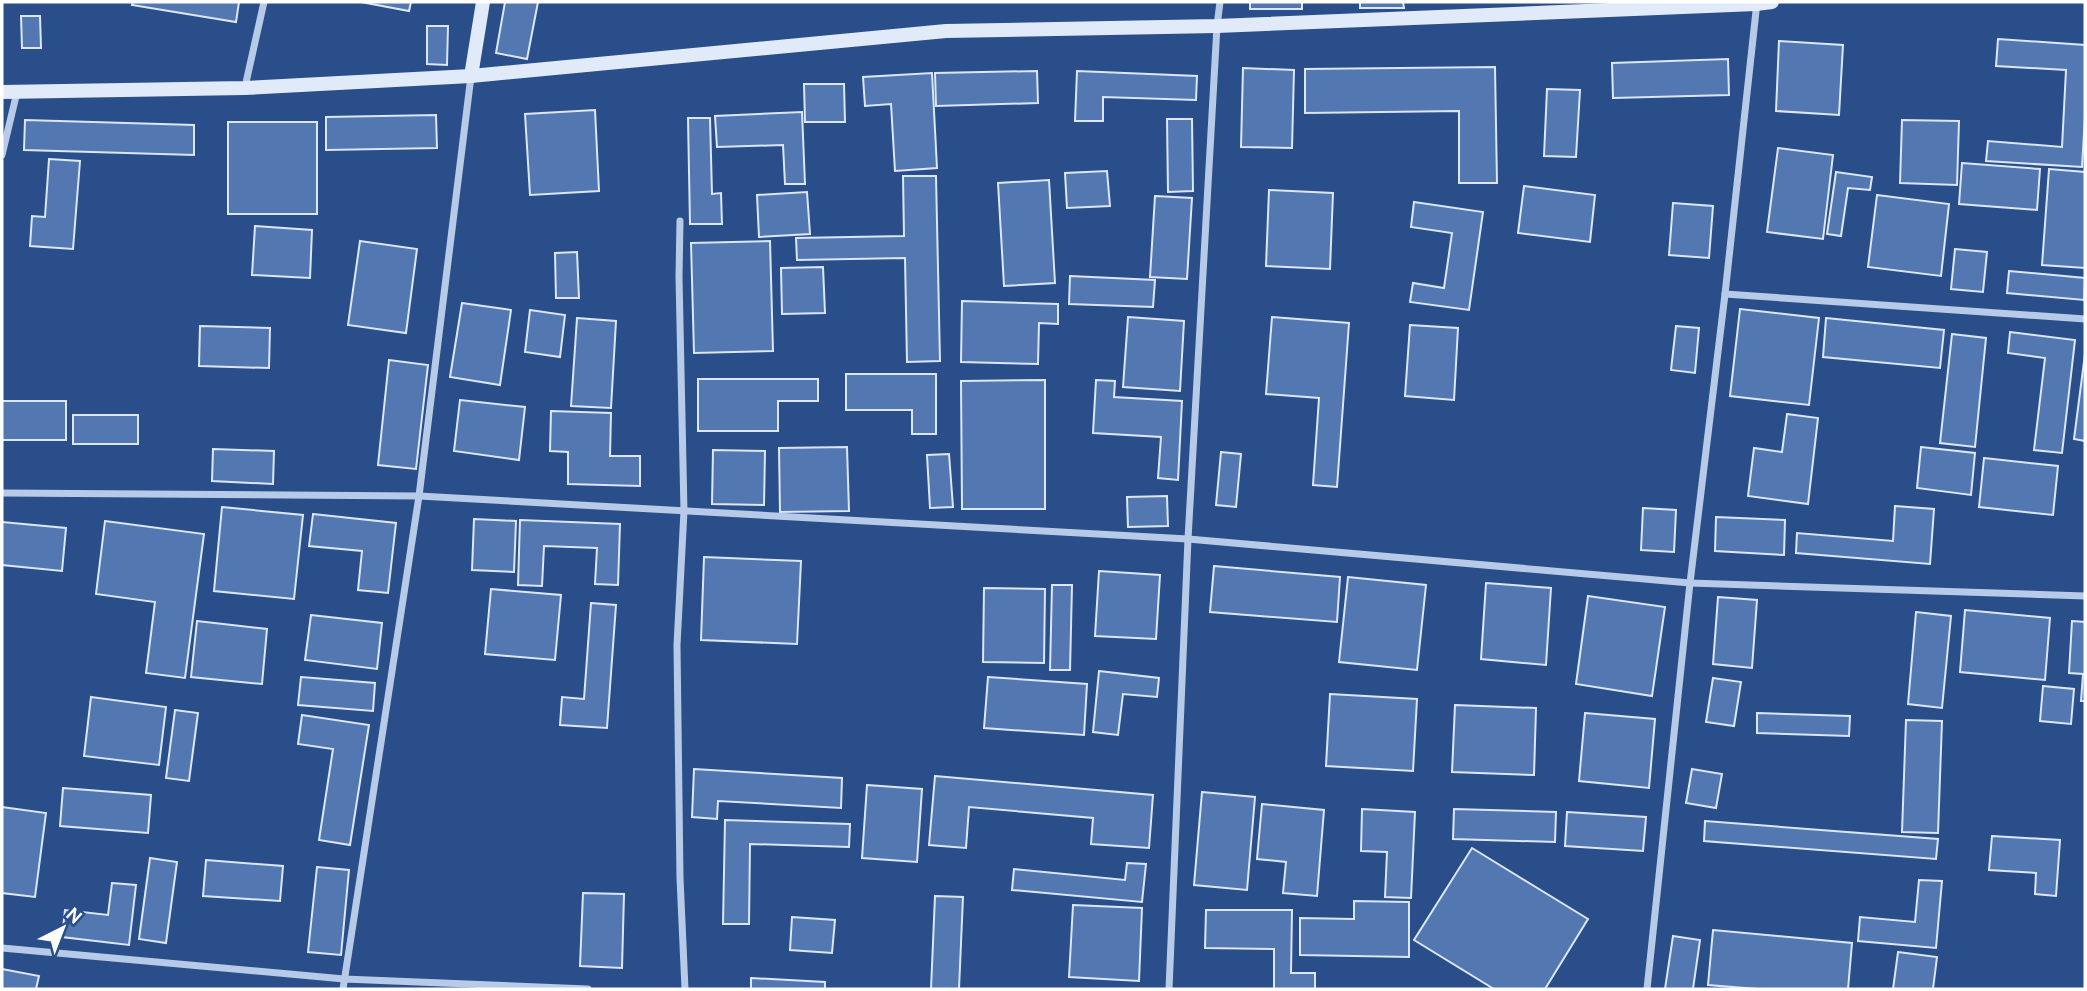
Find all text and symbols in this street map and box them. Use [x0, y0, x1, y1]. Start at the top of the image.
north arrow [28, 893, 98, 963]
text: N [61, 903, 87, 929]

